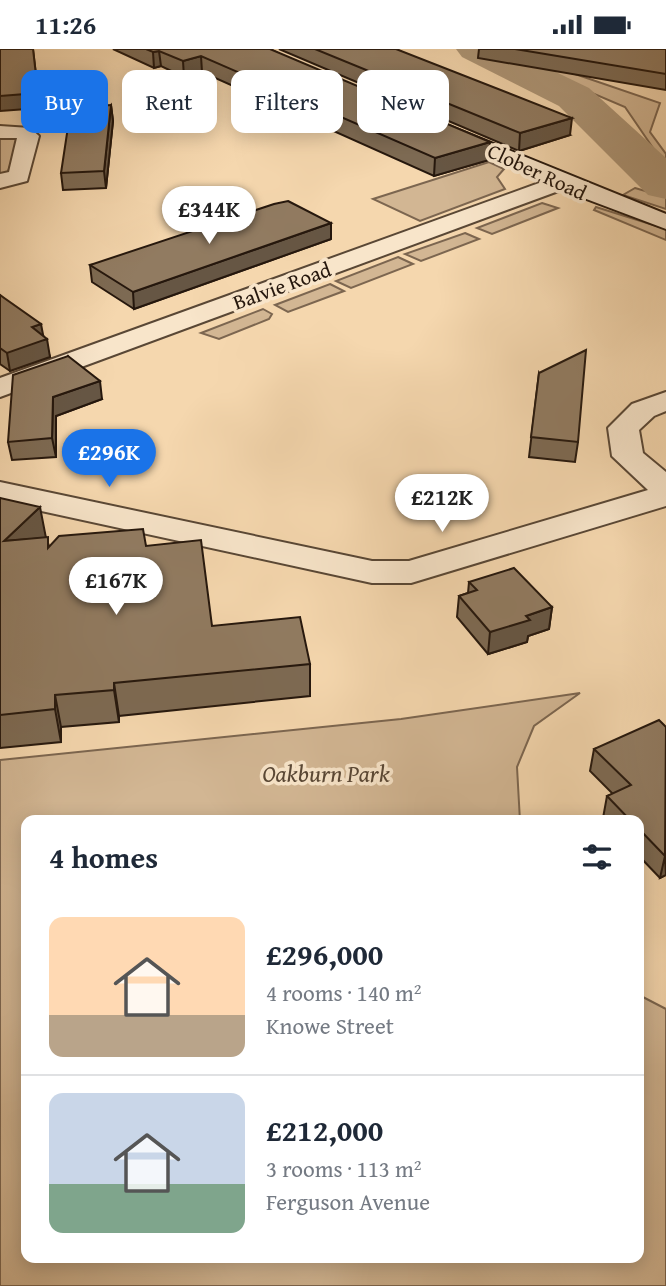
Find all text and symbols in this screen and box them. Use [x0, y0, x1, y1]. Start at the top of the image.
text: 11:26 [35, 5, 96, 44]
chip: Buy [21, 70, 108, 133]
chip: Rent [122, 70, 217, 133]
chip: Filters [231, 70, 343, 133]
chip: New [357, 70, 449, 133]
street label: Clober Road [483, 135, 592, 208]
pin: £344K [160, 187, 258, 246]
text: £344K [178, 192, 240, 225]
street label: Balvie Road [228, 253, 336, 318]
pin: £296K [60, 429, 158, 489]
text: £296K [78, 435, 140, 468]
pin: £212K [393, 475, 491, 534]
text: £212K [411, 480, 473, 513]
pin: £167K [67, 557, 165, 617]
text: £167K [85, 563, 147, 596]
park label: Oakburn Park [262, 756, 390, 791]
text: 4 homes [49, 835, 158, 879]
icon: filters [578, 838, 616, 876]
text: £296,000 [266, 932, 383, 976]
icon: home [105, 945, 189, 1029]
text: 4 rooms · 140 m² [266, 976, 421, 1009]
text: Knowe Street [266, 1009, 394, 1042]
text: £212,000 [266, 1108, 383, 1152]
icon: home [105, 1121, 189, 1205]
text: 3 rooms · 113 m² [266, 1152, 421, 1185]
text: Ferguson Avenue [266, 1185, 430, 1218]

